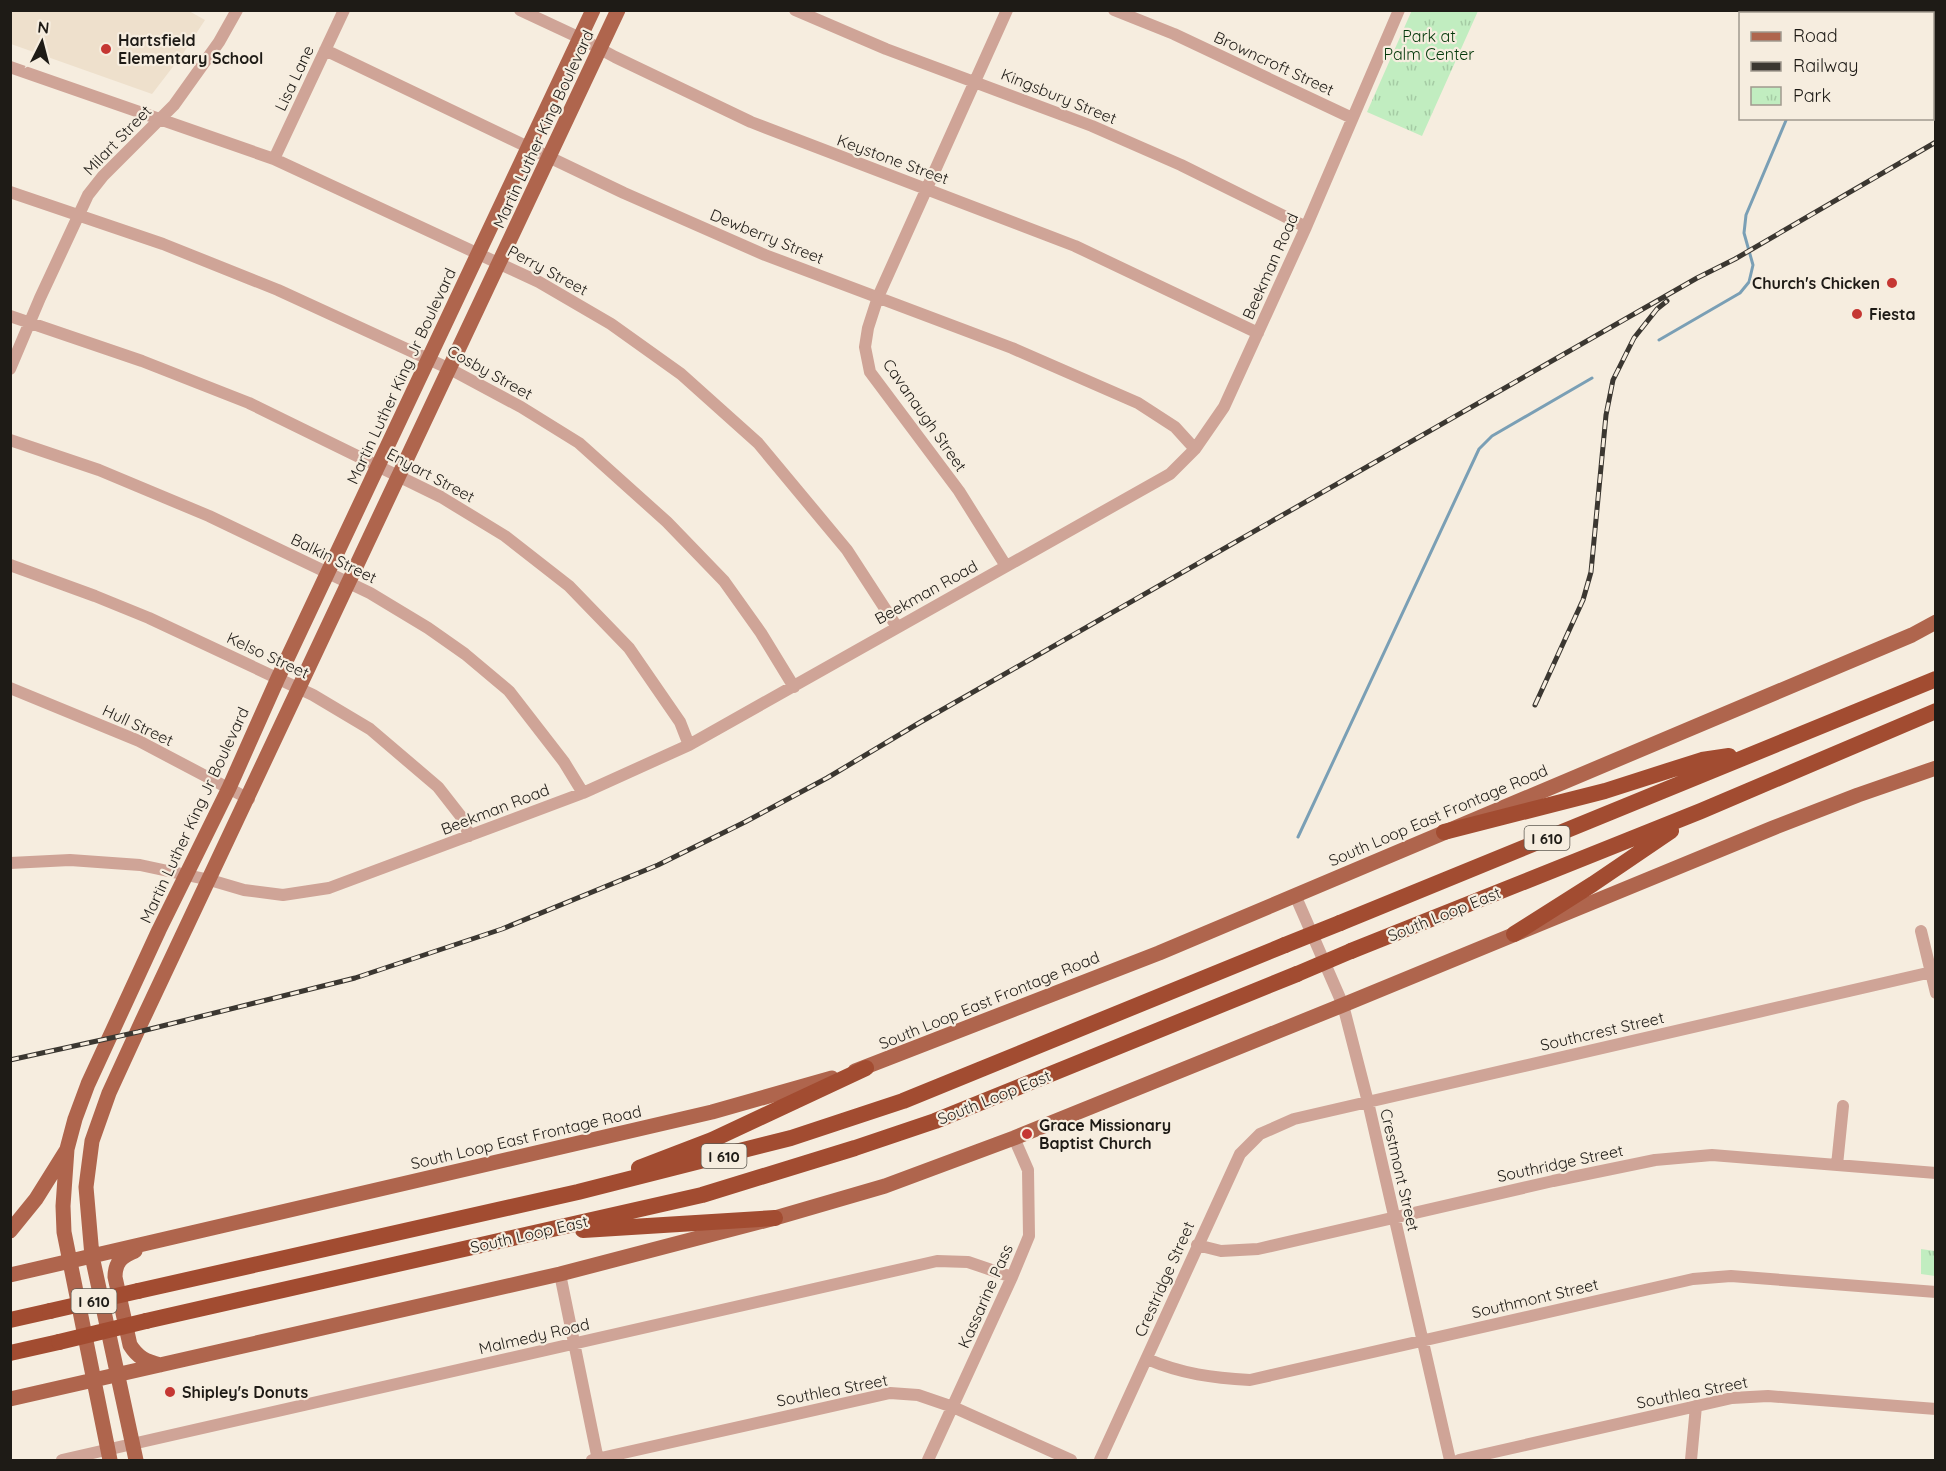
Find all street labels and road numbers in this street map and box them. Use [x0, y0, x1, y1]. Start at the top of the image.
street label: Browncroft Street [1211, 26, 1337, 100]
street label: Martin Luther King Boulevard [488, 27, 598, 231]
street label: Lisa Lane [270, 42, 318, 114]
street label: Kingsbury Street [998, 64, 1120, 128]
street label: Milart Street [79, 101, 155, 179]
street label: Keystone Street [834, 130, 952, 188]
street label: Dewberry Street [707, 204, 827, 268]
street label: Beekman Road [1238, 210, 1302, 322]
street label: Perry Street [504, 241, 592, 299]
street label: Martin Luther King Jr Boulevard [342, 265, 460, 487]
street label: Cosby Street [444, 340, 536, 404]
street label: Cavanaugh Street [879, 355, 971, 475]
street label: Enyart Street [384, 443, 478, 507]
street label: Balkin Street [288, 529, 380, 587]
street label: Beekman Road [871, 555, 981, 629]
street label: Kelso Street [224, 627, 312, 683]
street label: Hull Street [99, 700, 177, 750]
street label: Martin Luther King Jr Boulevard [135, 704, 253, 926]
street label: South Loop East Frontage Road [1325, 760, 1551, 870]
street label: Beekman Road [438, 779, 552, 839]
road number: I 610 [1524, 826, 1570, 850]
street label: South Loop East [1384, 882, 1504, 946]
street label: South Loop East Frontage Road [876, 946, 1102, 1054]
street label: Southcrest Street [1538, 1007, 1666, 1055]
street label: South Loop East [934, 1065, 1054, 1129]
street label: South Loop East Frontage Road [409, 1101, 643, 1173]
street label: Crestmont Street [1376, 1107, 1424, 1233]
street label: Southridge Street [1495, 1140, 1625, 1186]
road number: I 610 [702, 1144, 746, 1168]
street label: South Loop East [468, 1211, 590, 1257]
street label: Crestridge Street [1130, 1218, 1198, 1340]
street label: Kassarine Pass [953, 1241, 1017, 1351]
street label: Southmont Street [1470, 1274, 1600, 1322]
road number: I 610 [72, 1289, 116, 1313]
street label: Malmedy Road [477, 1314, 591, 1358]
street label: Southlea Street [775, 1369, 889, 1411]
street label: Southlea Street [1635, 1371, 1749, 1413]

